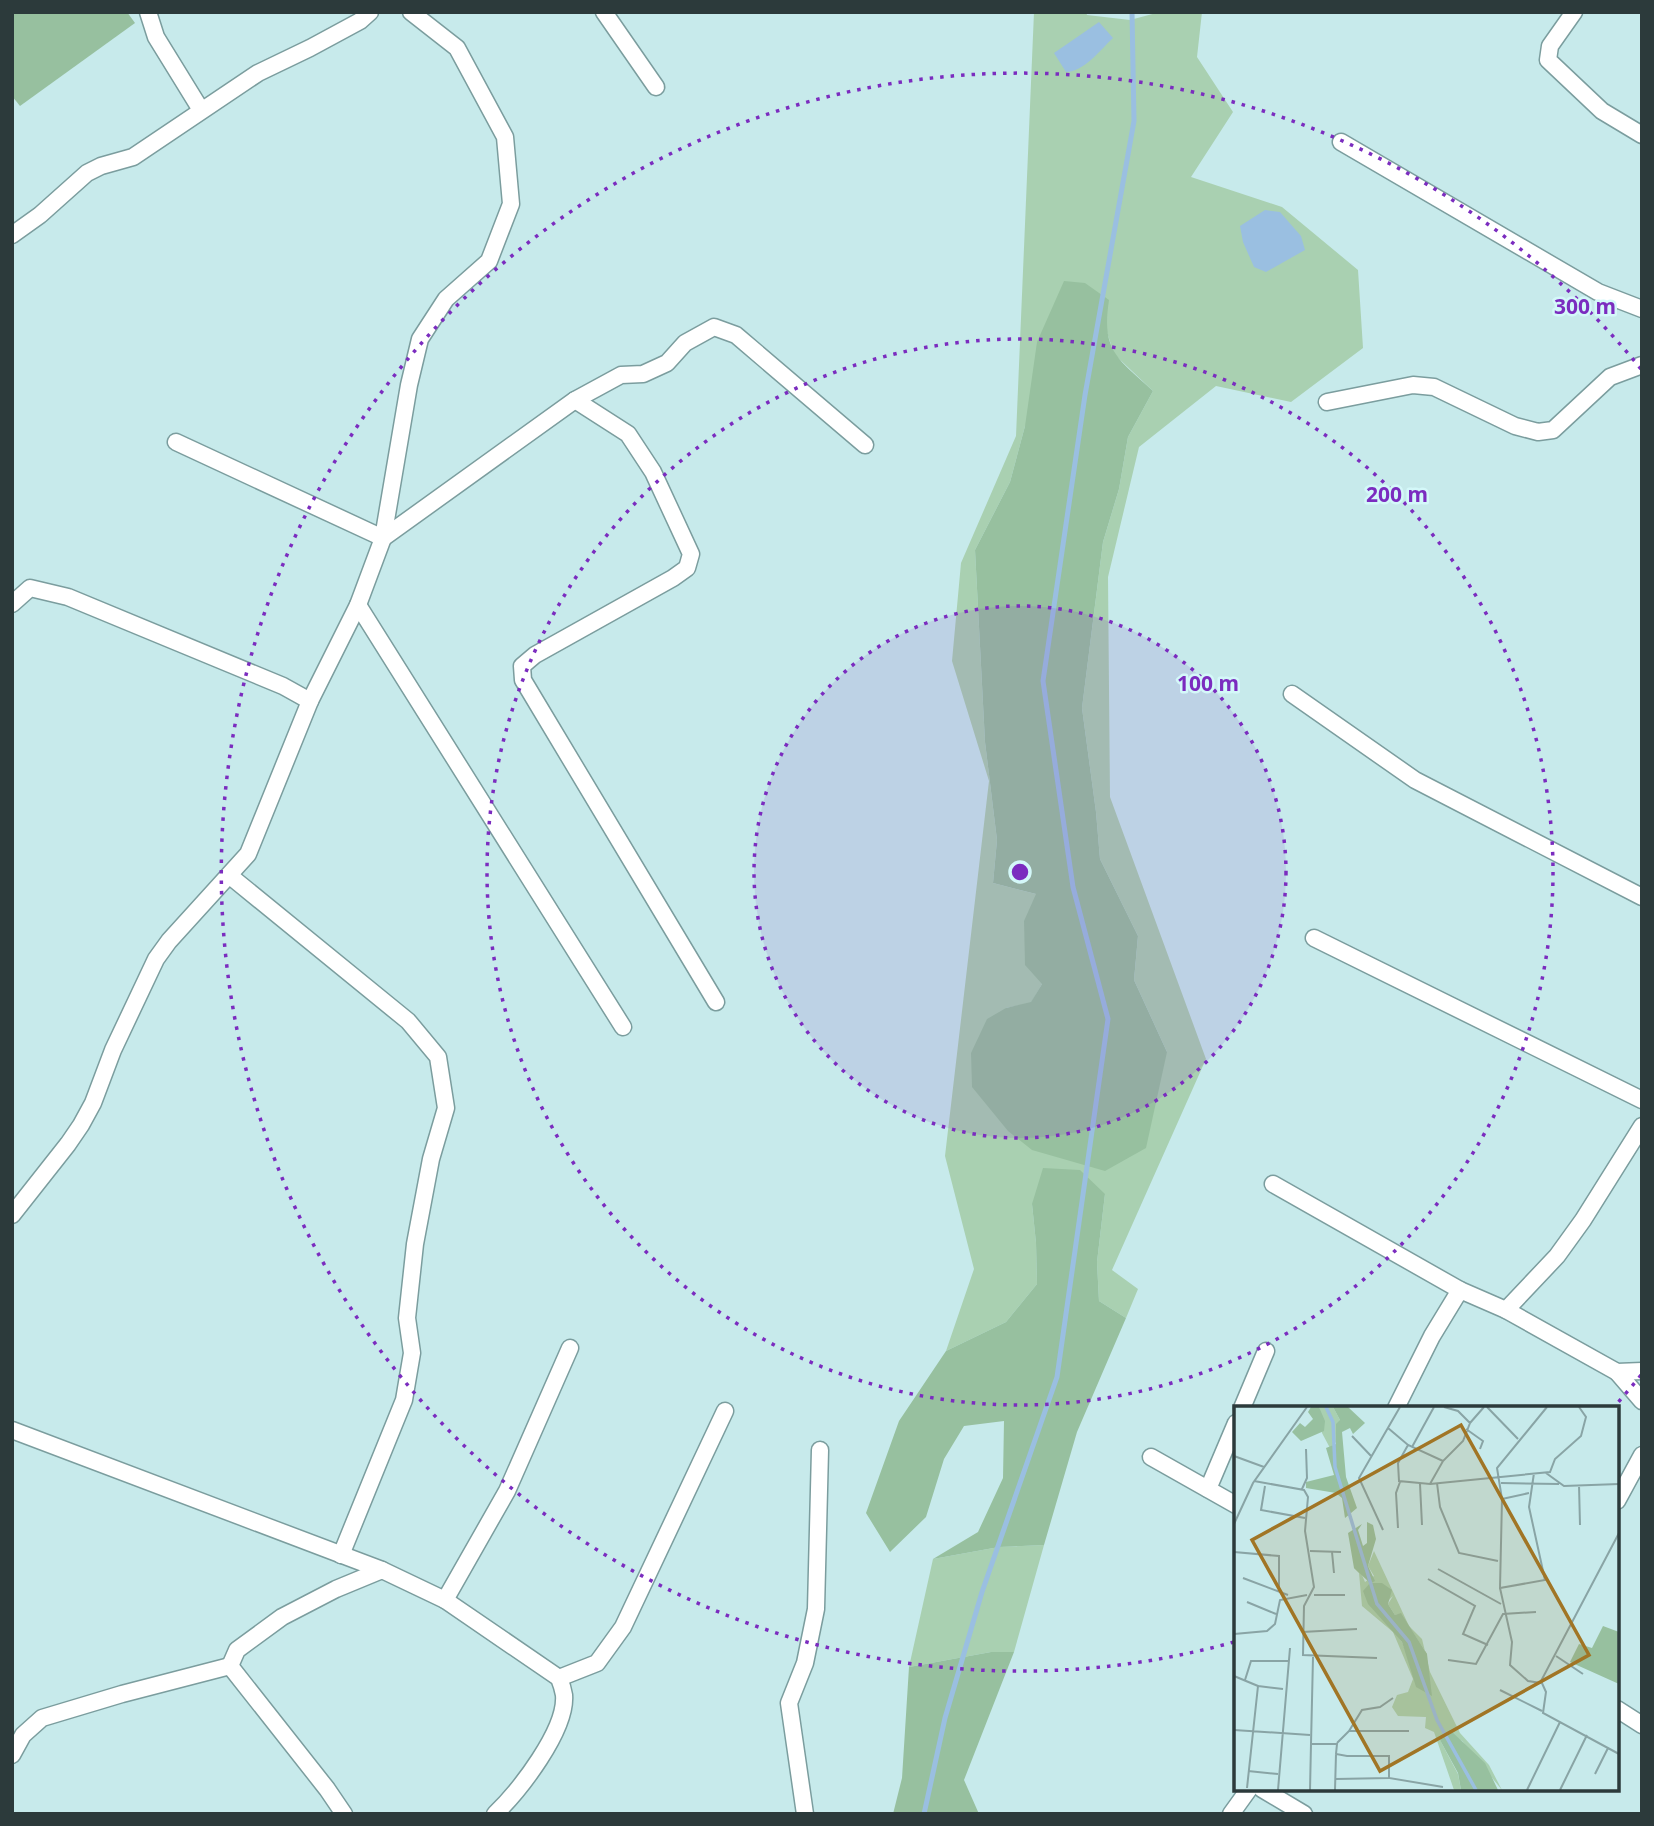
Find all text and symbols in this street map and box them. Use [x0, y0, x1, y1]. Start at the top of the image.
text: 300 m [1554, 292, 1616, 320]
text: 200 m [1366, 480, 1428, 508]
text: 100 m [1177, 669, 1239, 697]
centre of rings [1008, 860, 1032, 884]
inset map [1234, 1406, 1619, 1791]

